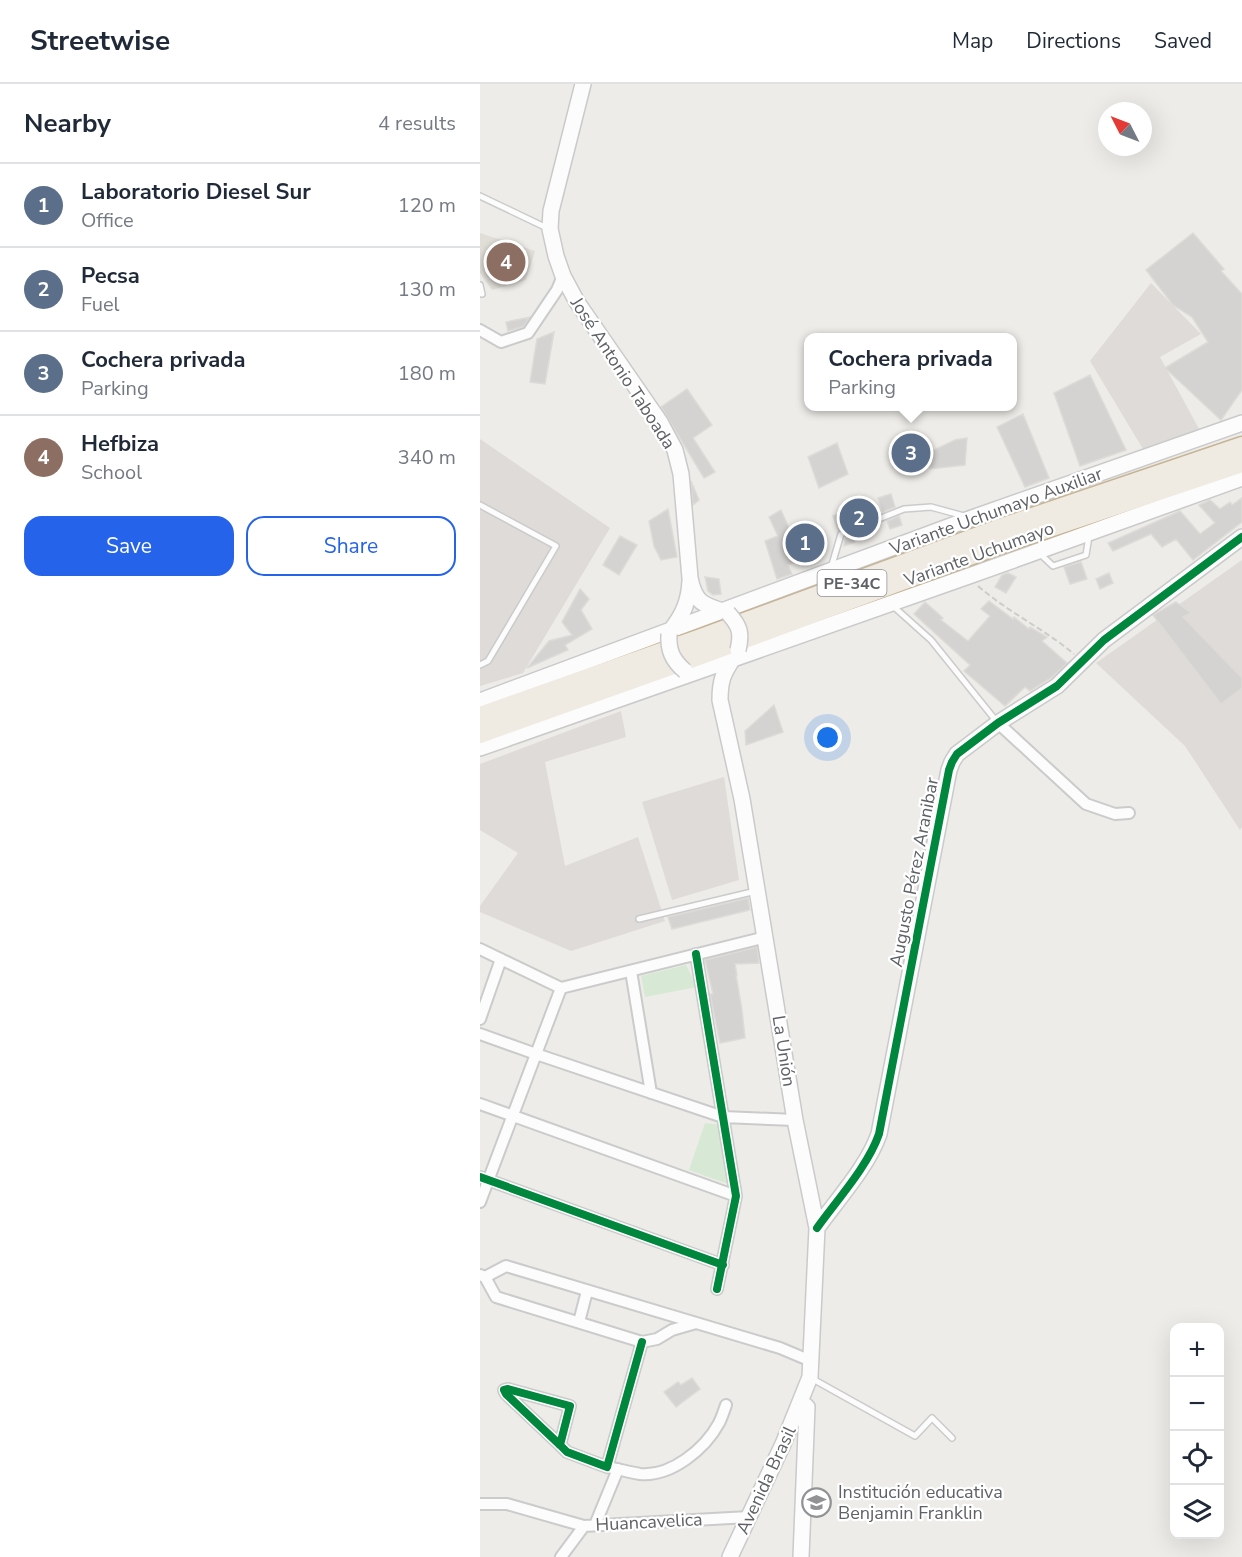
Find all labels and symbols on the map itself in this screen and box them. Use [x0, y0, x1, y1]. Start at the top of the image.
north arrow [1098, 102, 1152, 156]
pin: 4 [486, 240, 526, 285]
street label: José Antonio Taboada [564, 292, 681, 453]
pin: 3 [892, 430, 930, 476]
street label: Variante Uchumayo Auxiliar [887, 462, 1105, 560]
pin: 2 [840, 496, 878, 540]
street label: Variante Uchumayo [901, 517, 1057, 591]
pin: 1 [786, 520, 824, 566]
road number: PE-34C [818, 570, 886, 596]
your location [813, 723, 842, 752]
street label: Augusto Pérez Aranibar [884, 775, 944, 969]
street label: La Unión [767, 1014, 801, 1088]
street label: Avenida Brasil [730, 1421, 802, 1538]
place label: Institución educativa Benjamin Franklin [838, 1480, 1003, 1525]
school or university icon: Institución educativa Benjamin Franklin [801, 1486, 833, 1518]
street label: Huancavelica [595, 1507, 703, 1537]

